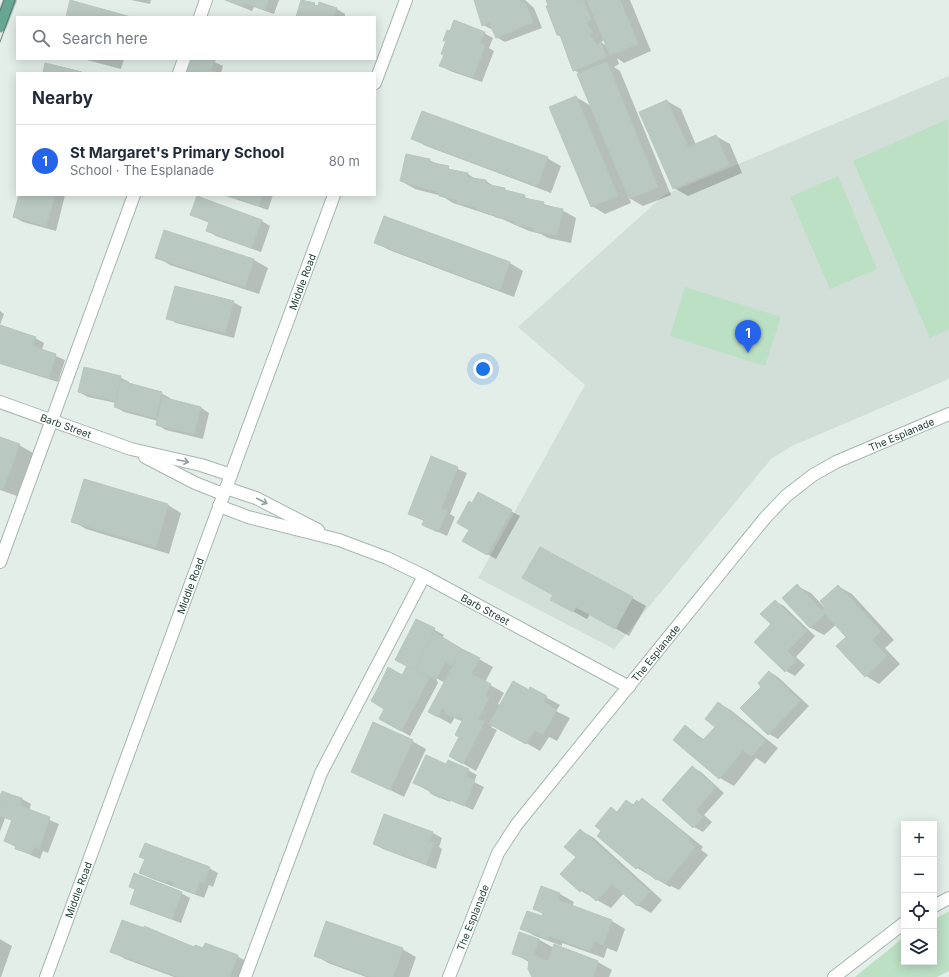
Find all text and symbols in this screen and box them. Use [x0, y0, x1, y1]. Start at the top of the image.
search box [16, 16, 376, 60]
icon: search [30, 27, 52, 49]
text: Search here [62, 29, 148, 48]
text: Nearby [32, 88, 93, 108]
text: St Margaret's Primary School [70, 143, 284, 162]
text: 1 [42, 153, 48, 169]
text: 80 m [329, 153, 360, 169]
text: School · The Esplanade [70, 162, 214, 178]
street label: Middle Road [286, 252, 318, 311]
pin: 1 [735, 320, 761, 353]
your location [473, 359, 493, 379]
street label: Barb Street [39, 411, 94, 441]
street label: The Esplanade [867, 415, 936, 453]
one-way arrow [176, 457, 189, 465]
one-way arrow [256, 498, 268, 506]
street label: Middle Road [174, 556, 206, 615]
street label: Barb Street [459, 591, 512, 628]
street label: The Esplanade [629, 622, 682, 684]
map controls [901, 821, 937, 965]
button: + [901, 821, 937, 857]
button: − [901, 857, 937, 893]
street label: Middle Road [62, 860, 94, 919]
street label: The Esplanade [454, 883, 491, 952]
button: locate [901, 893, 937, 929]
button: layers [901, 929, 937, 965]

